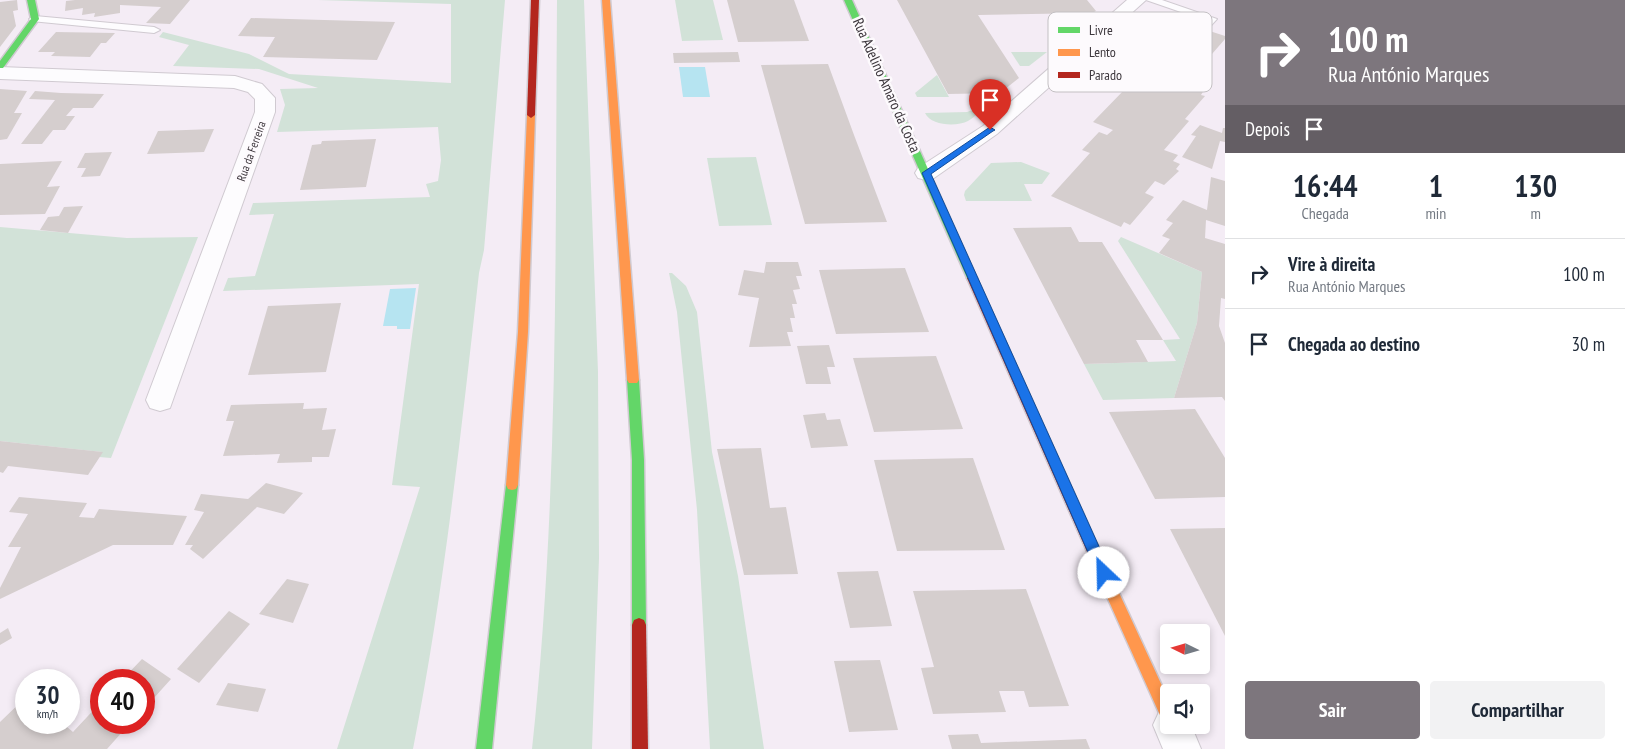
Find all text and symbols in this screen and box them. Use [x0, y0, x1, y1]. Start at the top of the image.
legend [1048, 12, 1212, 92]
street label: Rua Adelino Amaro da Costa [849, 15, 925, 155]
text: 100 m [1328, 16, 1409, 62]
icon: right [1245, 20, 1310, 85]
text: Livre [1089, 21, 1113, 39]
text: Lento [1089, 43, 1116, 61]
text: Rua António Marques [1328, 60, 1489, 88]
text: Parado [1089, 66, 1122, 84]
pin [969, 79, 1011, 130]
icon: arrive [976, 86, 1004, 114]
icon: arrive [1300, 115, 1328, 143]
text: Depois [1245, 117, 1290, 141]
street label: Rua da Ferreira [233, 119, 269, 183]
text: 16:44 [1293, 166, 1358, 205]
text: 1 [1429, 166, 1443, 205]
text: 130 [1514, 166, 1557, 205]
text: Chegada [1301, 203, 1349, 223]
text: min [1425, 203, 1446, 223]
text: m [1530, 203, 1541, 223]
text: Vire à direita [1288, 252, 1375, 276]
icon: right [1245, 260, 1273, 288]
text: 100 m [1563, 262, 1605, 286]
text: Rua António Marques [1288, 276, 1405, 296]
icon: arrive [1245, 330, 1273, 358]
text: Chegada ao destino [1288, 332, 1420, 356]
text: 30 m [1572, 332, 1605, 356]
position arrow [1077, 546, 1129, 598]
north arrow [1160, 624, 1210, 674]
map controls [1160, 624, 1210, 734]
speed limit sign: 40 [90, 669, 155, 734]
text: 30 [36, 679, 59, 711]
button: Sair [1245, 681, 1420, 739]
button: Compartilhar [1430, 681, 1605, 739]
button: sound [1160, 684, 1210, 734]
text: km/h [37, 706, 58, 721]

